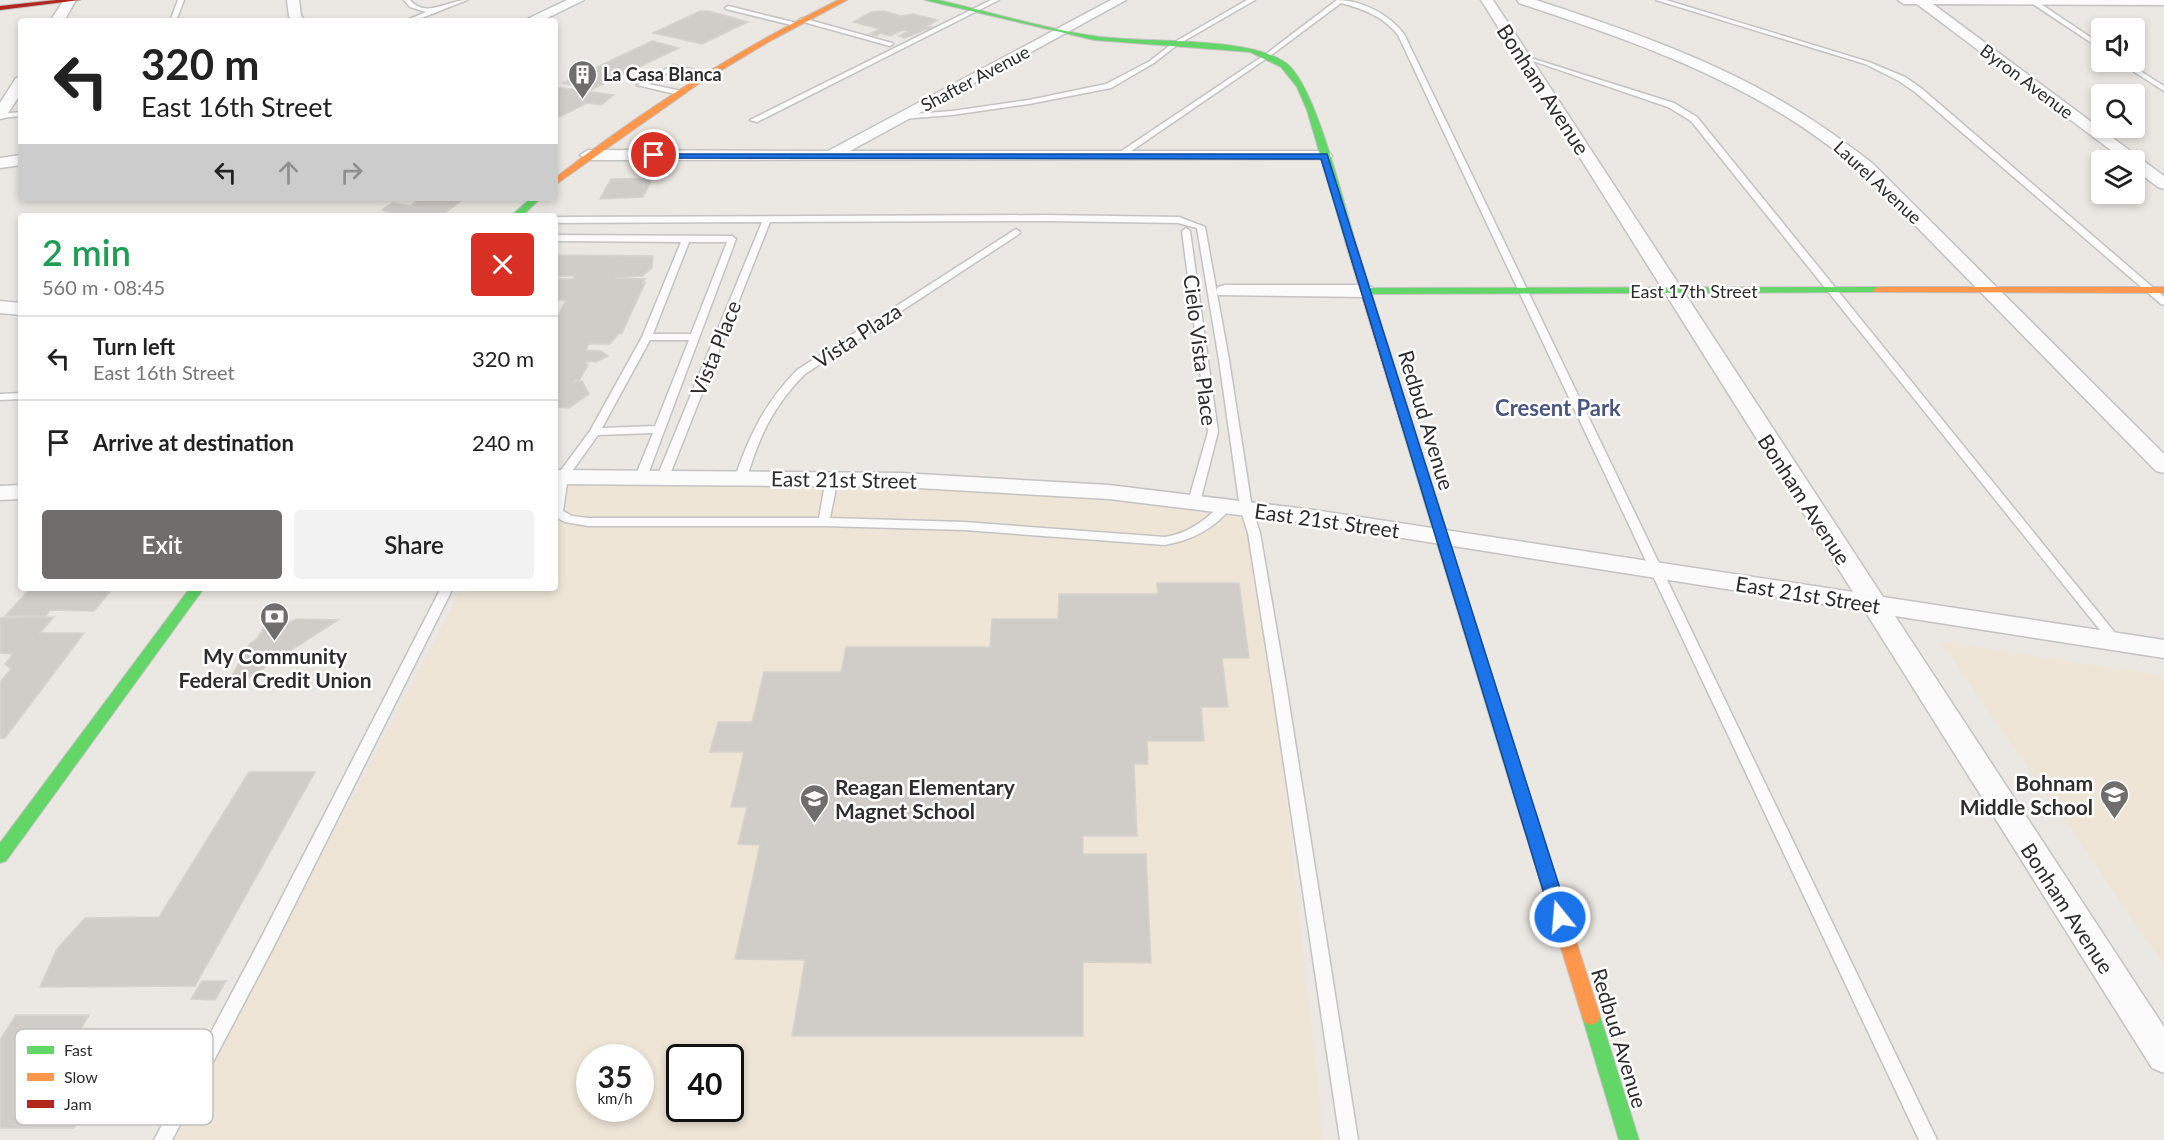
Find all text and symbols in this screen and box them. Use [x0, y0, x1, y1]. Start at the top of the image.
map controls [2091, 18, 2145, 204]
button: sound [2091, 18, 2145, 72]
street label: Bonham Avenue [1492, 19, 1596, 159]
text: 320 m [141, 39, 259, 89]
street label: Byron Avenue [1976, 39, 2078, 123]
street label: Shafter Avenue [917, 40, 1033, 116]
icon: left [42, 42, 120, 120]
building icon: La Casa Blanca [566, 58, 598, 100]
place label: La Casa Blanca [603, 63, 722, 85]
button: search [2091, 84, 2145, 138]
text: East 16th Street [141, 90, 332, 123]
pin [628, 129, 679, 180]
street label: Laurel Avenue [1830, 136, 1926, 228]
icon: arrive [637, 138, 670, 171]
button: layers [2091, 150, 2145, 204]
icon: left [209, 156, 242, 189]
icon: ahead [272, 156, 305, 189]
icon: right [335, 156, 368, 189]
text: 2 min [42, 230, 131, 274]
button: close [471, 233, 534, 296]
street label: Cielo Vista Place [1179, 273, 1223, 427]
text: 560 m · 08:45 [42, 275, 165, 299]
street label: East 17th Street [1630, 280, 1758, 302]
street label: Vista Place [685, 297, 745, 399]
street label: Vista Plaza [808, 297, 906, 373]
text: Turn left [93, 333, 175, 360]
icon: left [42, 342, 75, 375]
text: 320 m [472, 345, 534, 372]
street label: Redbud Avenue [1394, 347, 1460, 493]
text: East 16th Street [93, 360, 235, 384]
district label: Cresent Park [1495, 394, 1621, 421]
icon: arrive [42, 426, 75, 459]
text: Arrive at destination [93, 429, 294, 456]
text: 240 m [472, 429, 534, 456]
street label: Bonham Avenue [1753, 429, 1857, 569]
street label: East 21st Street [771, 465, 918, 493]
street label: East 21st Street [1253, 497, 1402, 543]
button: Exit [42, 510, 282, 579]
button: Share [294, 510, 534, 579]
street label: East 21st Street [1734, 570, 1883, 618]
bank icon: My Community Federal Credit Union [259, 600, 291, 642]
place label: My Community Federal Credit Union [178, 643, 372, 692]
place label: Bohnam Middle School [1960, 770, 2093, 819]
place label: Reagan Elementary Magnet School [835, 774, 1016, 823]
school or university icon: Bohnam Middle School [2098, 778, 2130, 820]
school or university icon: Reagan Elementary Magnet School [798, 782, 830, 824]
street label: Bonham Avenue [2016, 838, 2120, 978]
position arrow [1528, 885, 1592, 949]
street label: Redbud Avenue [1587, 965, 1653, 1111]
legend [15, 1029, 213, 1125]
text: Fast [64, 1040, 93, 1059]
speed limit sign: 40 [666, 1044, 744, 1122]
text: 35 [598, 1058, 632, 1094]
text: Slow [64, 1067, 98, 1086]
text: km/h [597, 1089, 633, 1107]
text: Jam [64, 1094, 92, 1113]

